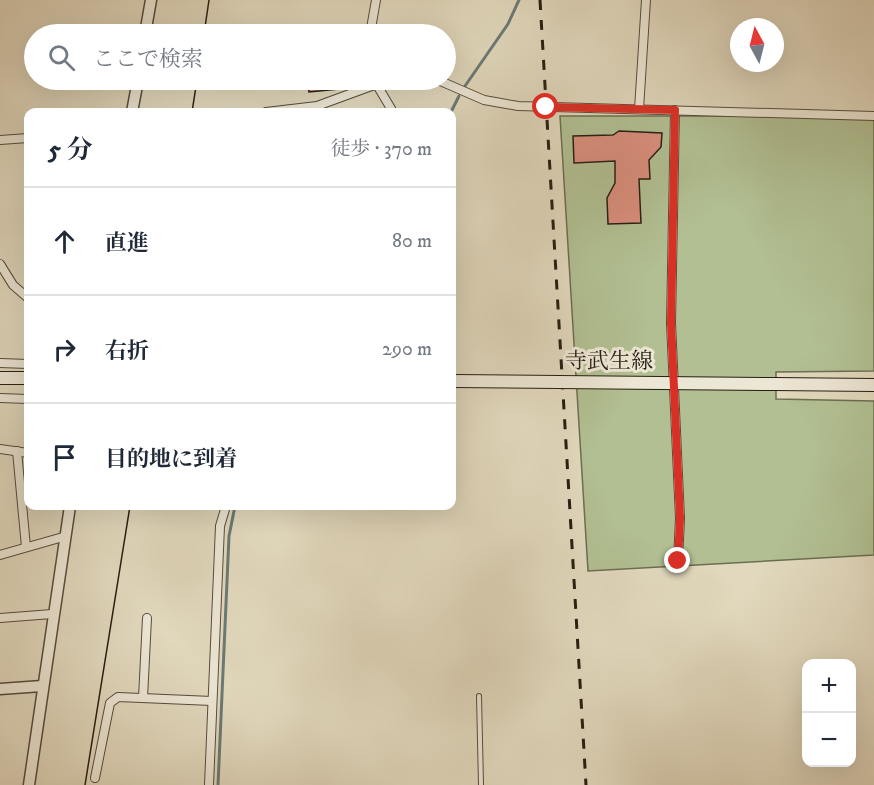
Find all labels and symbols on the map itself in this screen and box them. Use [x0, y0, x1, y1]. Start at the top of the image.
north arrow [730, 18, 784, 72]
route start [532, 93, 558, 119]
street label: 寺武生線 [565, 348, 653, 375]
route end [664, 547, 690, 573]

